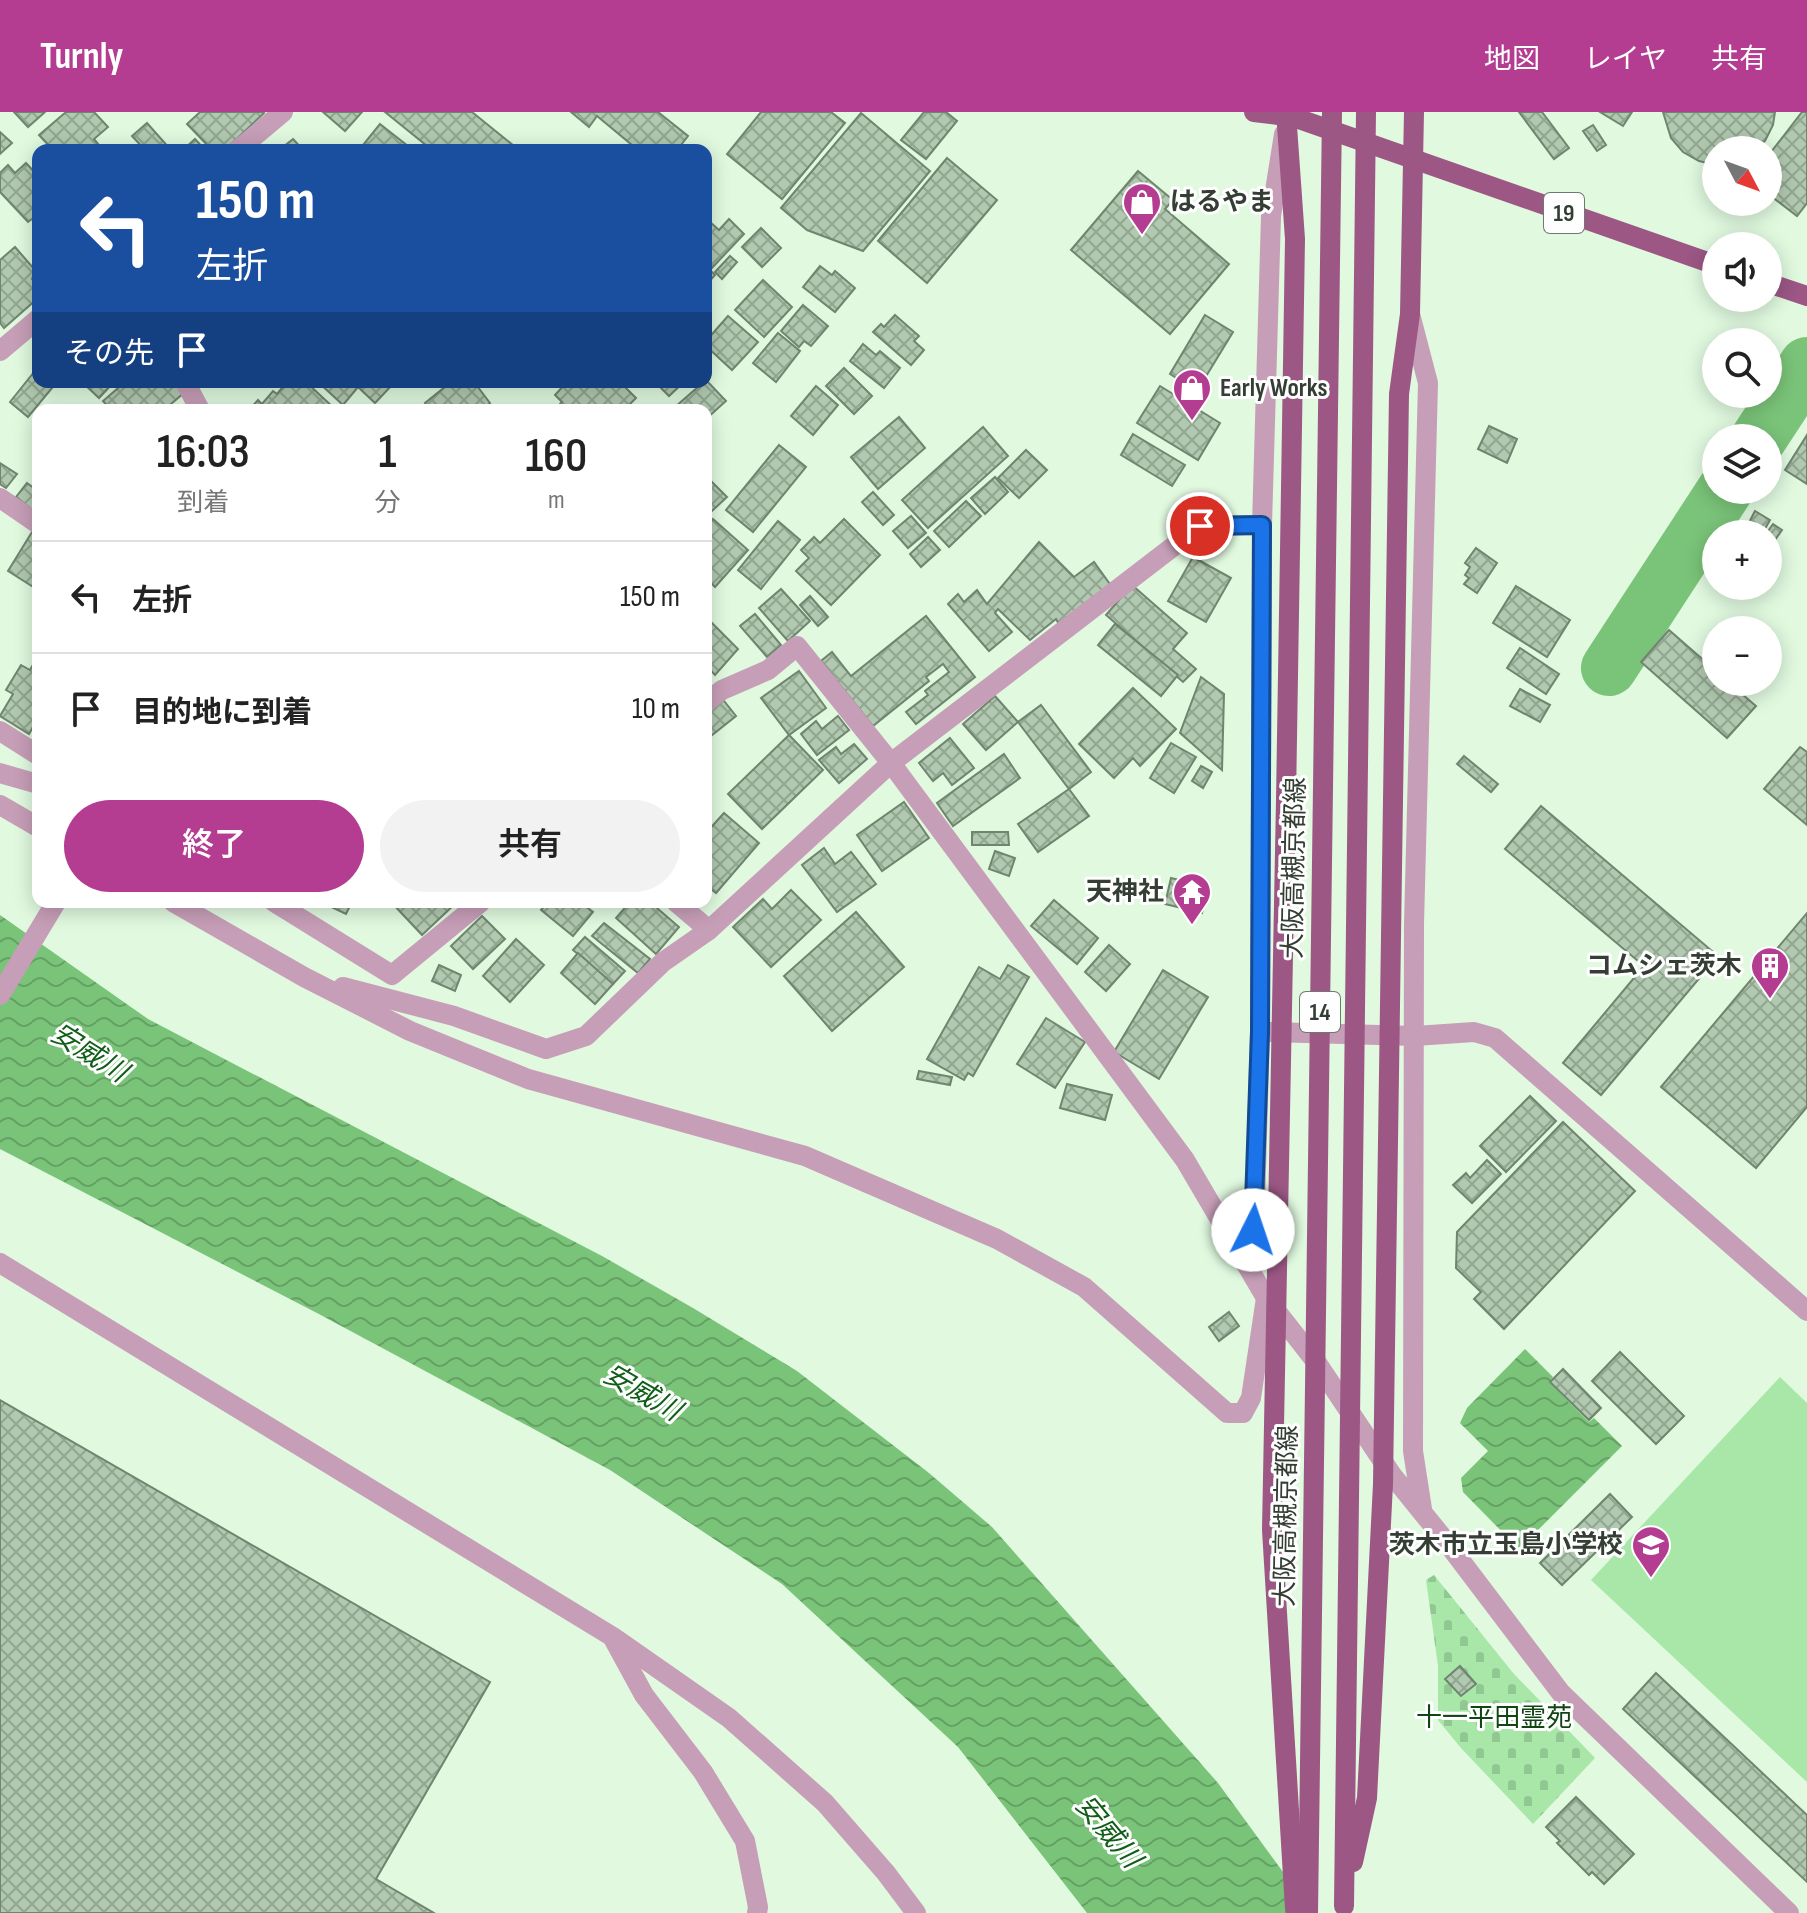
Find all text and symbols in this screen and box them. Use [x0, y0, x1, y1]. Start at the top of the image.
text: Turnly [40, 34, 123, 79]
text: 地図 [1484, 43, 1540, 76]
text: レイヤ [1584, 43, 1667, 76]
text: 共有 [1711, 43, 1767, 76]
north arrow [1702, 136, 1782, 216]
map controls [1702, 136, 1782, 696]
text: 150 m [196, 168, 315, 235]
icon: left [64, 176, 168, 280]
shop icon: はるやま [1121, 181, 1163, 236]
place label: はるやま [1170, 187, 1274, 218]
road number: 19 [1544, 193, 1584, 233]
button: sound [1702, 232, 1782, 312]
text: 左折 [196, 246, 268, 289]
icon: arrive [170, 328, 214, 372]
button: search [1702, 328, 1782, 408]
text: その先 [64, 336, 154, 372]
shop icon: Early Works [1171, 367, 1213, 422]
place label: Early Works [1220, 373, 1327, 404]
text: 16:03 [157, 424, 250, 481]
text: 1 [379, 424, 396, 481]
button: layers [1702, 424, 1782, 504]
text: 160 [525, 428, 587, 485]
text: m [548, 485, 565, 516]
text: 到着 [177, 488, 229, 519]
text: 分 [374, 488, 400, 519]
pin [1166, 492, 1234, 560]
icon: arrive [1178, 504, 1222, 548]
button: + [1702, 520, 1782, 600]
icon: left [64, 575, 108, 619]
text: 150 m [620, 579, 680, 615]
text: 左折 [132, 583, 192, 619]
button: − [1702, 616, 1782, 696]
icon: arrive [64, 687, 108, 731]
text: 10 m [632, 691, 680, 727]
text: 目的地に到着 [132, 695, 312, 731]
street label: 大阪高槻京都線 [1278, 777, 1312, 959]
button: 終了 [64, 800, 364, 892]
button: 共有 [380, 800, 680, 892]
temple icon: 天神社 [1171, 871, 1213, 926]
place label: 天神社 [1086, 877, 1164, 908]
building icon: コムシェ茨木 [1749, 945, 1791, 1000]
place label: コムシェ茨木 [1586, 951, 1742, 982]
road number: 14 [1300, 992, 1340, 1032]
water label: 安威川 [45, 1017, 136, 1091]
position arrow [1211, 1188, 1295, 1272]
water label: 安威川 [597, 1358, 689, 1430]
street label: 大阪高槻京都線 [1270, 1425, 1304, 1607]
school or university icon: 茨木市立玉島小学校 [1630, 1524, 1672, 1579]
place label: 茨木市立玉島小学校 [1389, 1530, 1623, 1561]
park label: 十一平田霊苑 [1416, 1703, 1572, 1734]
water label: 安威川 [1068, 1789, 1150, 1877]

